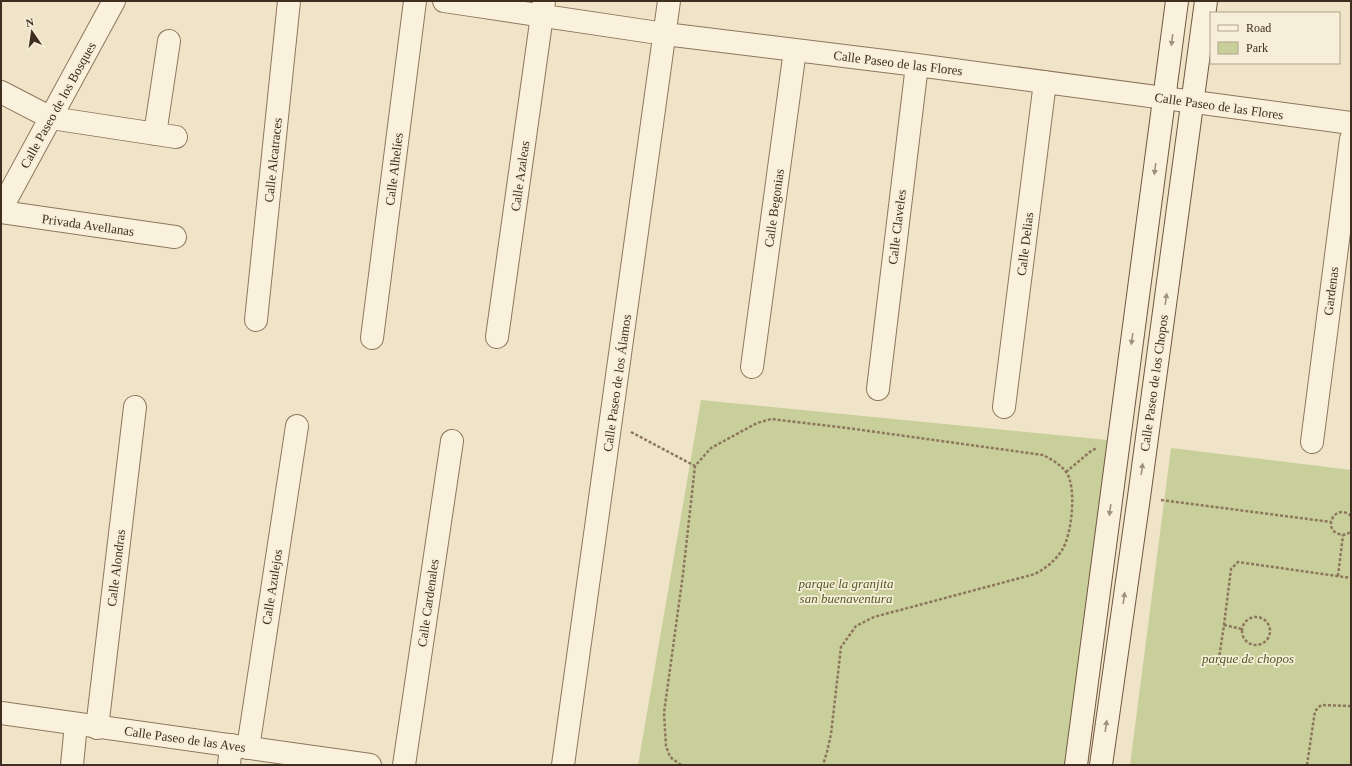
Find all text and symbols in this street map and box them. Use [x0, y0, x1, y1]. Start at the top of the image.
north arrow [12, 12, 52, 52]
legend [1210, 12, 1340, 64]
text: N [25, 16, 35, 29]
text: Road [1246, 21, 1271, 35]
one-way arrow [1169, 34, 1175, 46]
street label: Calle Paseo de los Bosques [17, 39, 99, 171]
text: Park [1246, 41, 1268, 55]
street label: Calle Paseo de las Flores [833, 48, 963, 78]
street label: Calle Paseo de las Flores [1154, 90, 1284, 122]
street label: Calle Alcatraces [261, 117, 285, 203]
street label: Calle Alhelíes [382, 132, 406, 206]
street label: Calle Azaleas [508, 140, 532, 212]
one-way arrow [1152, 163, 1158, 175]
street label: Calle Begonias [761, 168, 787, 248]
street label: Calle Claveles [885, 189, 909, 265]
street label: Privada Avellanas [41, 211, 135, 239]
street label: Calle Delias [1014, 211, 1036, 277]
street label: Gardenas [1321, 266, 1341, 316]
one-way arrow [1163, 292, 1169, 305]
street label: Calle Paseo de los Álamos [600, 313, 634, 453]
street label: Calle Paseo de los Chopos [1137, 314, 1171, 452]
one-way arrow [1129, 333, 1135, 345]
one-way arrow [1139, 463, 1145, 475]
one-way arrow [1107, 504, 1113, 516]
street label: Calle Alondras [104, 529, 128, 607]
street label: Calle Azulejos [259, 548, 285, 626]
street label: Calle Cardenales [414, 558, 442, 648]
park label: parque la granjita san buenaventura [798, 576, 894, 606]
one-way arrow [1121, 592, 1127, 604]
park label: parque de chopos [1201, 651, 1294, 666]
one-way arrow [1103, 720, 1109, 732]
street label: Calle Paseo de las Aves [123, 723, 247, 755]

